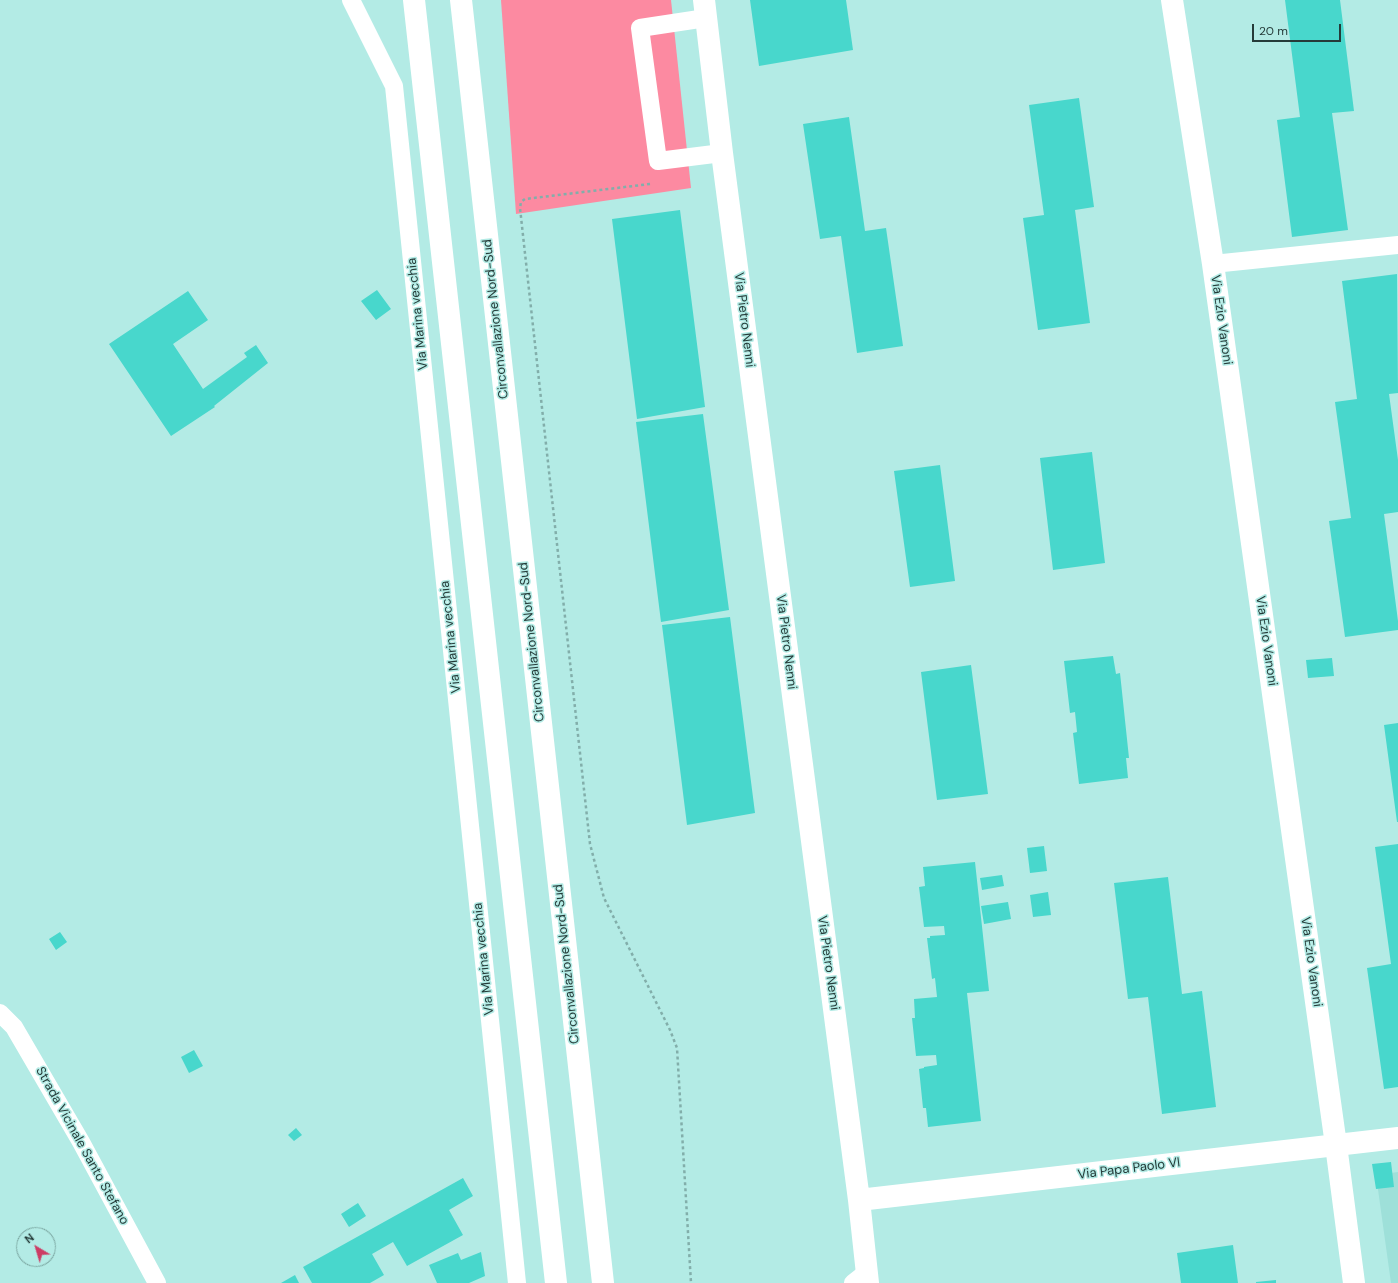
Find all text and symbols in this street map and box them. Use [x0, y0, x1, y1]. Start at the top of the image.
scale bar [1254, 16, 1343, 42]
text: 20 m [1259, 23, 1288, 39]
street label: Circonvallazione Nord-Sud [480, 238, 512, 400]
street label: Via Marina vecchia [404, 257, 432, 371]
street label: Via Pietro Nenni [730, 272, 758, 368]
street label: Via Ezio Vanoni [1207, 274, 1235, 366]
street label: Circonvallazione Nord-Sud [516, 561, 548, 723]
street label: Via Marina vecchia [437, 580, 465, 694]
street label: Via Pietro Nenni [772, 594, 800, 690]
street label: Via Ezio Vanoni [1252, 595, 1280, 687]
street label: Circonvallazione Nord-Sud [551, 883, 583, 1045]
street label: Via Marina vecchia [470, 902, 498, 1016]
street label: Via Pietro Nenni [814, 915, 842, 1011]
street label: Via Ezio Vanoni [1297, 916, 1325, 1008]
street label: Strada Vicinale Santo Stefano [32, 1064, 132, 1228]
street label: Via Papa Paolo VI [1077, 1155, 1181, 1183]
north arrow [16, 1227, 56, 1267]
text: N [22, 1230, 37, 1246]

